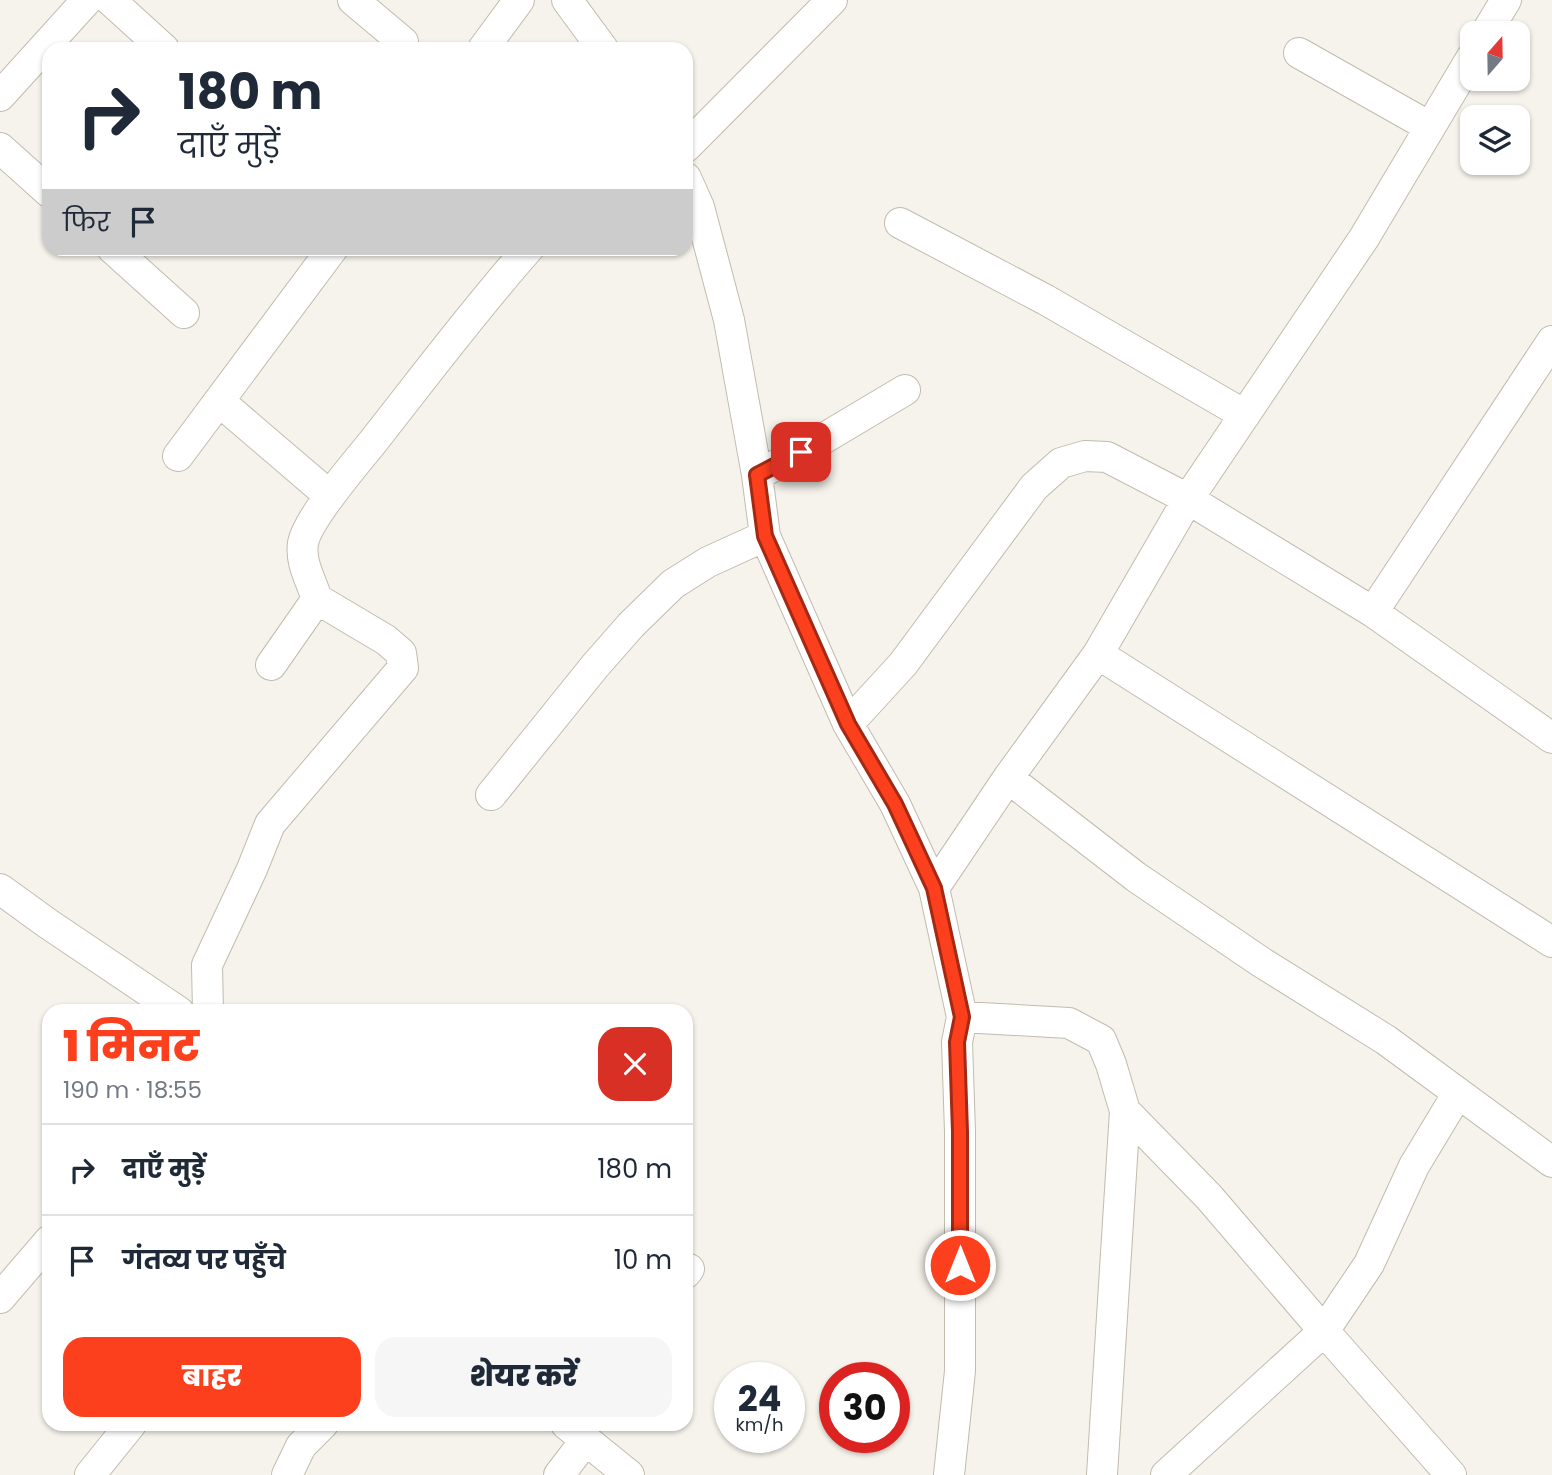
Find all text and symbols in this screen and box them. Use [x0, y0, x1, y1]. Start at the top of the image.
north arrow [1460, 21, 1530, 91]
map controls [1460, 21, 1530, 175]
text: 180 m [178, 58, 322, 126]
icon: right [63, 70, 154, 161]
button: layers [1460, 105, 1530, 175]
text: दाएँ मुड़ें [178, 123, 280, 168]
icon: arrive [124, 203, 162, 241]
text: फिर [63, 204, 110, 240]
pin [771, 422, 831, 482]
icon: arrive [782, 433, 820, 471]
text: 1 मिनट [63, 1017, 199, 1076]
button: close [598, 1027, 672, 1101]
text: 190 m · 18:55 [63, 1074, 202, 1106]
icon: right [63, 1151, 101, 1189]
text: दाएँ मुड़ें [122, 1151, 205, 1187]
text: 180 m [597, 1151, 672, 1187]
position arrow [923, 1228, 997, 1302]
icon: arrive [63, 1242, 101, 1280]
text: गंतव्य पर पहुँचे [122, 1242, 286, 1278]
text: 10 m [614, 1242, 672, 1278]
button: बाहर [63, 1337, 361, 1417]
button: शेयर करें [375, 1337, 672, 1417]
speed limit sign: 30 [819, 1362, 910, 1453]
text: 24 [738, 1374, 781, 1423]
text: km/h [736, 1412, 783, 1437]

